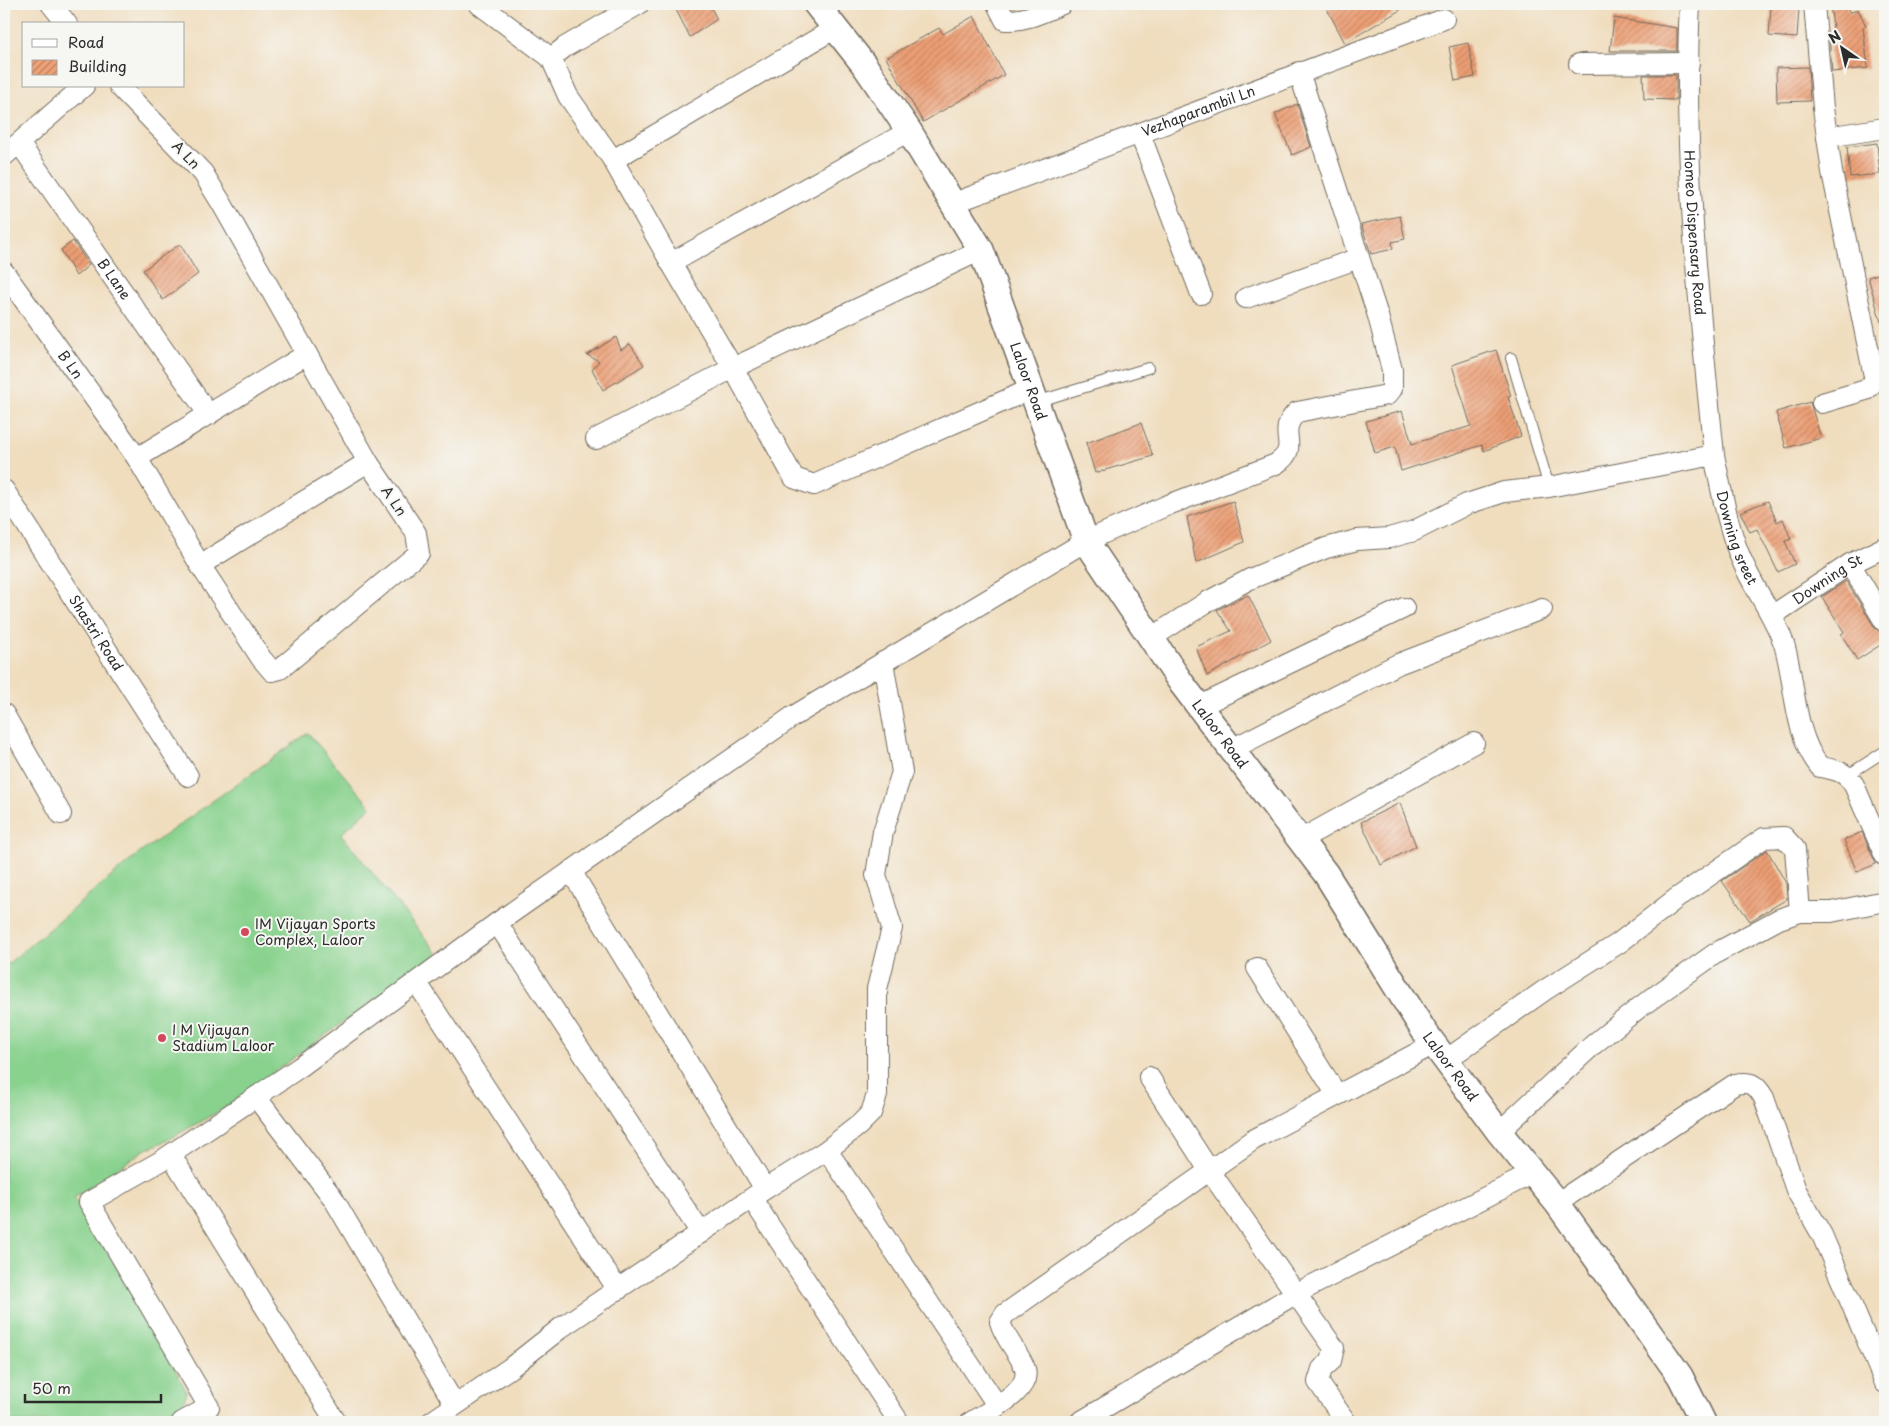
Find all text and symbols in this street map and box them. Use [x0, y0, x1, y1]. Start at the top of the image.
legend [22, 22, 185, 88]
north arrow [1816, 22, 1866, 72]
text: N [1824, 25, 1845, 49]
text: Road [68, 30, 104, 53]
text: Building [68, 54, 127, 77]
street label: Vezhaparambil Ln [1138, 80, 1258, 142]
street label: A Ln [168, 136, 205, 174]
street label: Homeo Dispensary Road [1679, 150, 1711, 316]
street label: B Lane [93, 254, 136, 304]
street label: Laloor Road [1005, 339, 1053, 423]
street label: B Ln [53, 346, 88, 383]
street label: A Ln [377, 481, 412, 520]
street label: Downing sreet [1712, 488, 1763, 589]
street label: Downing St [1788, 549, 1866, 609]
street label: Shastri Road [64, 591, 129, 675]
street label: Laloor Road [1187, 695, 1253, 773]
place label: IM Vijayan Sports Complex, Laloor [255, 913, 376, 950]
marker: IM Vijayan Sports Complex, Laloor [239, 926, 251, 938]
place label: I M Vijayan Stadium Laloor [172, 1019, 275, 1056]
street label: Laloor Road [1418, 1027, 1484, 1105]
marker: I M Vijayan Stadium Laloor [156, 1032, 168, 1044]
scale bar [25, 1371, 161, 1403]
text: 50 m [32, 1376, 71, 1399]

